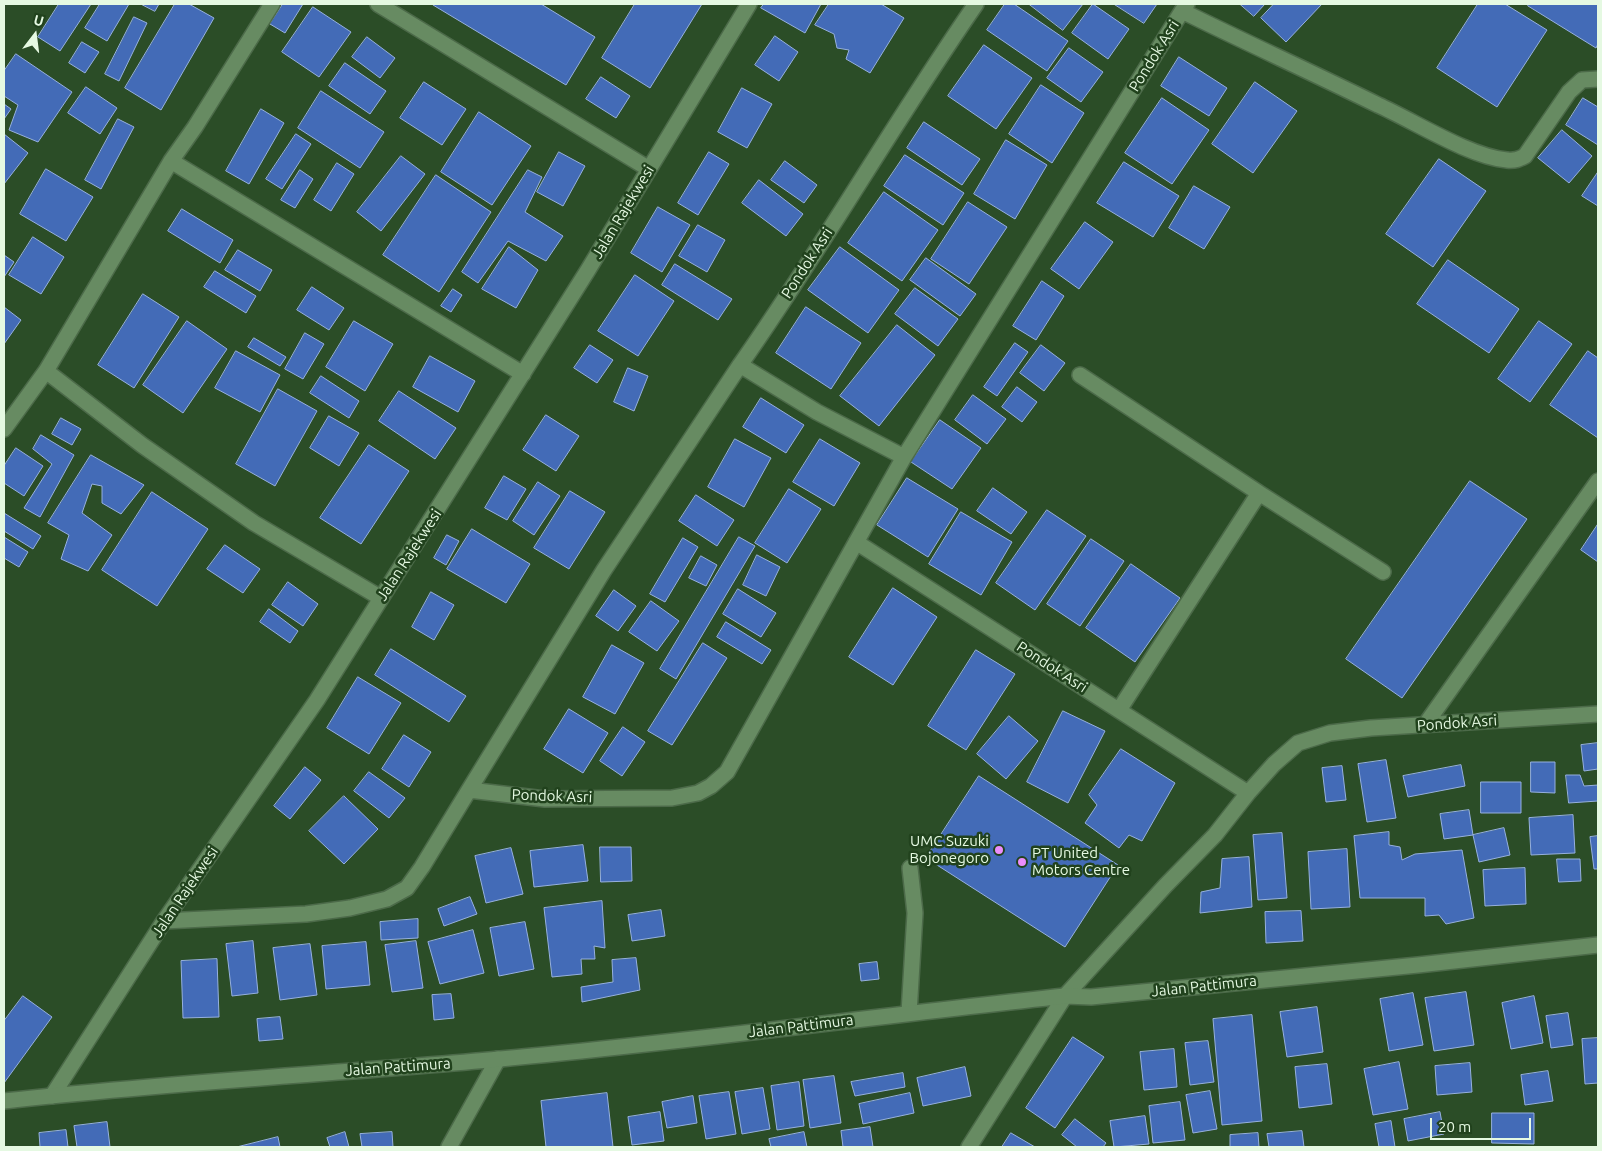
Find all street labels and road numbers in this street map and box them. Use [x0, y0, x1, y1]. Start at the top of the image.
street label: Pondok Asri [1125, 17, 1183, 95]
street label: Jalan Rajekwesi [588, 162, 658, 262]
street label: Pondok Asri [778, 224, 836, 302]
street label: Jalan Rajekwesi [373, 506, 445, 604]
street label: Pondok Asri [1013, 638, 1091, 696]
street label: Pondok Asri [1416, 711, 1498, 735]
street label: Pondok Asri [511, 786, 593, 806]
street label: Jalan Rajekwesi [148, 843, 222, 941]
street label: Jalan Pattimura [1151, 972, 1257, 1000]
street label: Jalan Pattimura [747, 1011, 855, 1041]
street label: Jalan Pattimura [345, 1054, 451, 1080]

